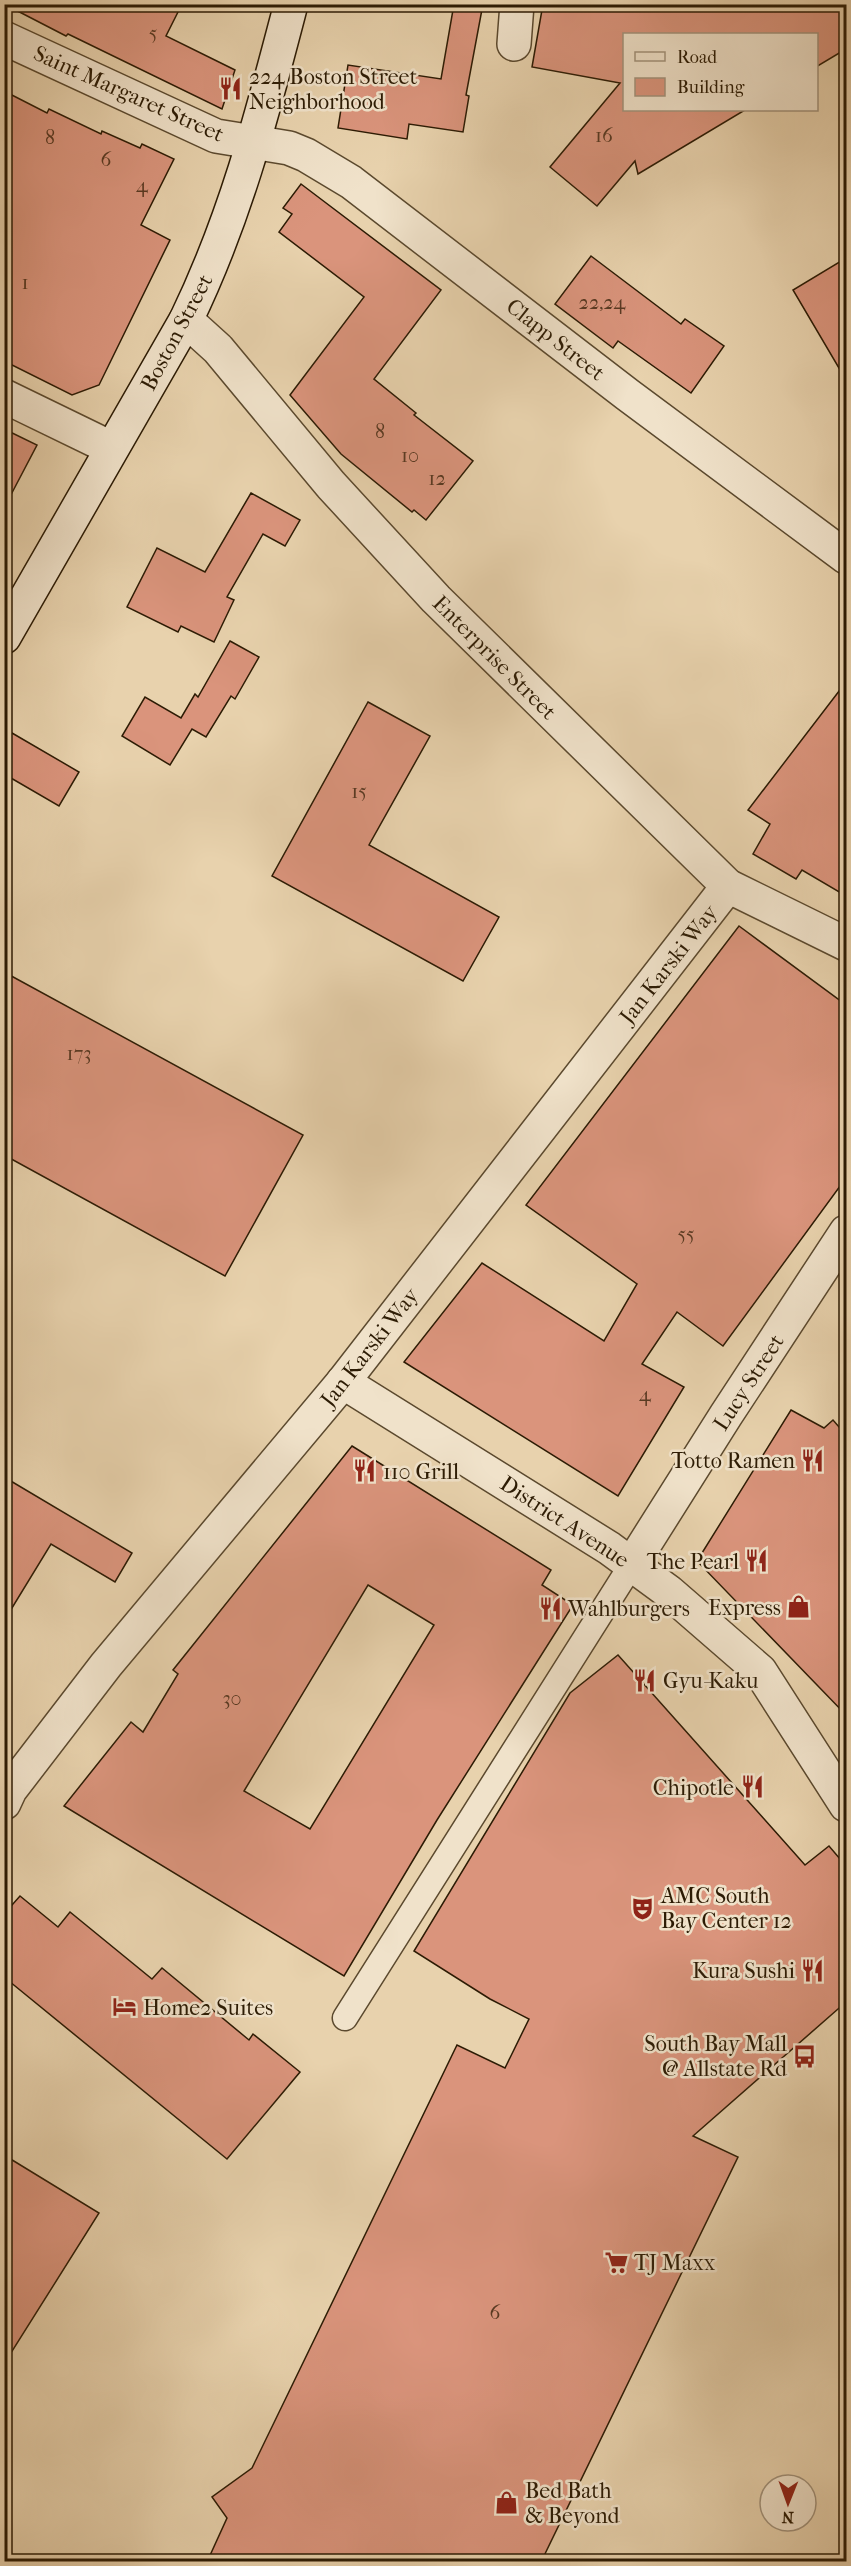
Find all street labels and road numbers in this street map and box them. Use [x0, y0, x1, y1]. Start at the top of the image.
street label: Saint Margaret Street [29, 40, 228, 148]
street label: Boston Street [135, 270, 218, 395]
street label: Clapp Street [501, 293, 610, 386]
street label: Enterprise Street [427, 590, 562, 725]
street label: Jan Karski Way [613, 899, 724, 1031]
street label: Jan Karski Way [314, 1282, 425, 1414]
street label: Lucy Street [708, 1329, 790, 1436]
street label: District Avenue [495, 1471, 634, 1573]

